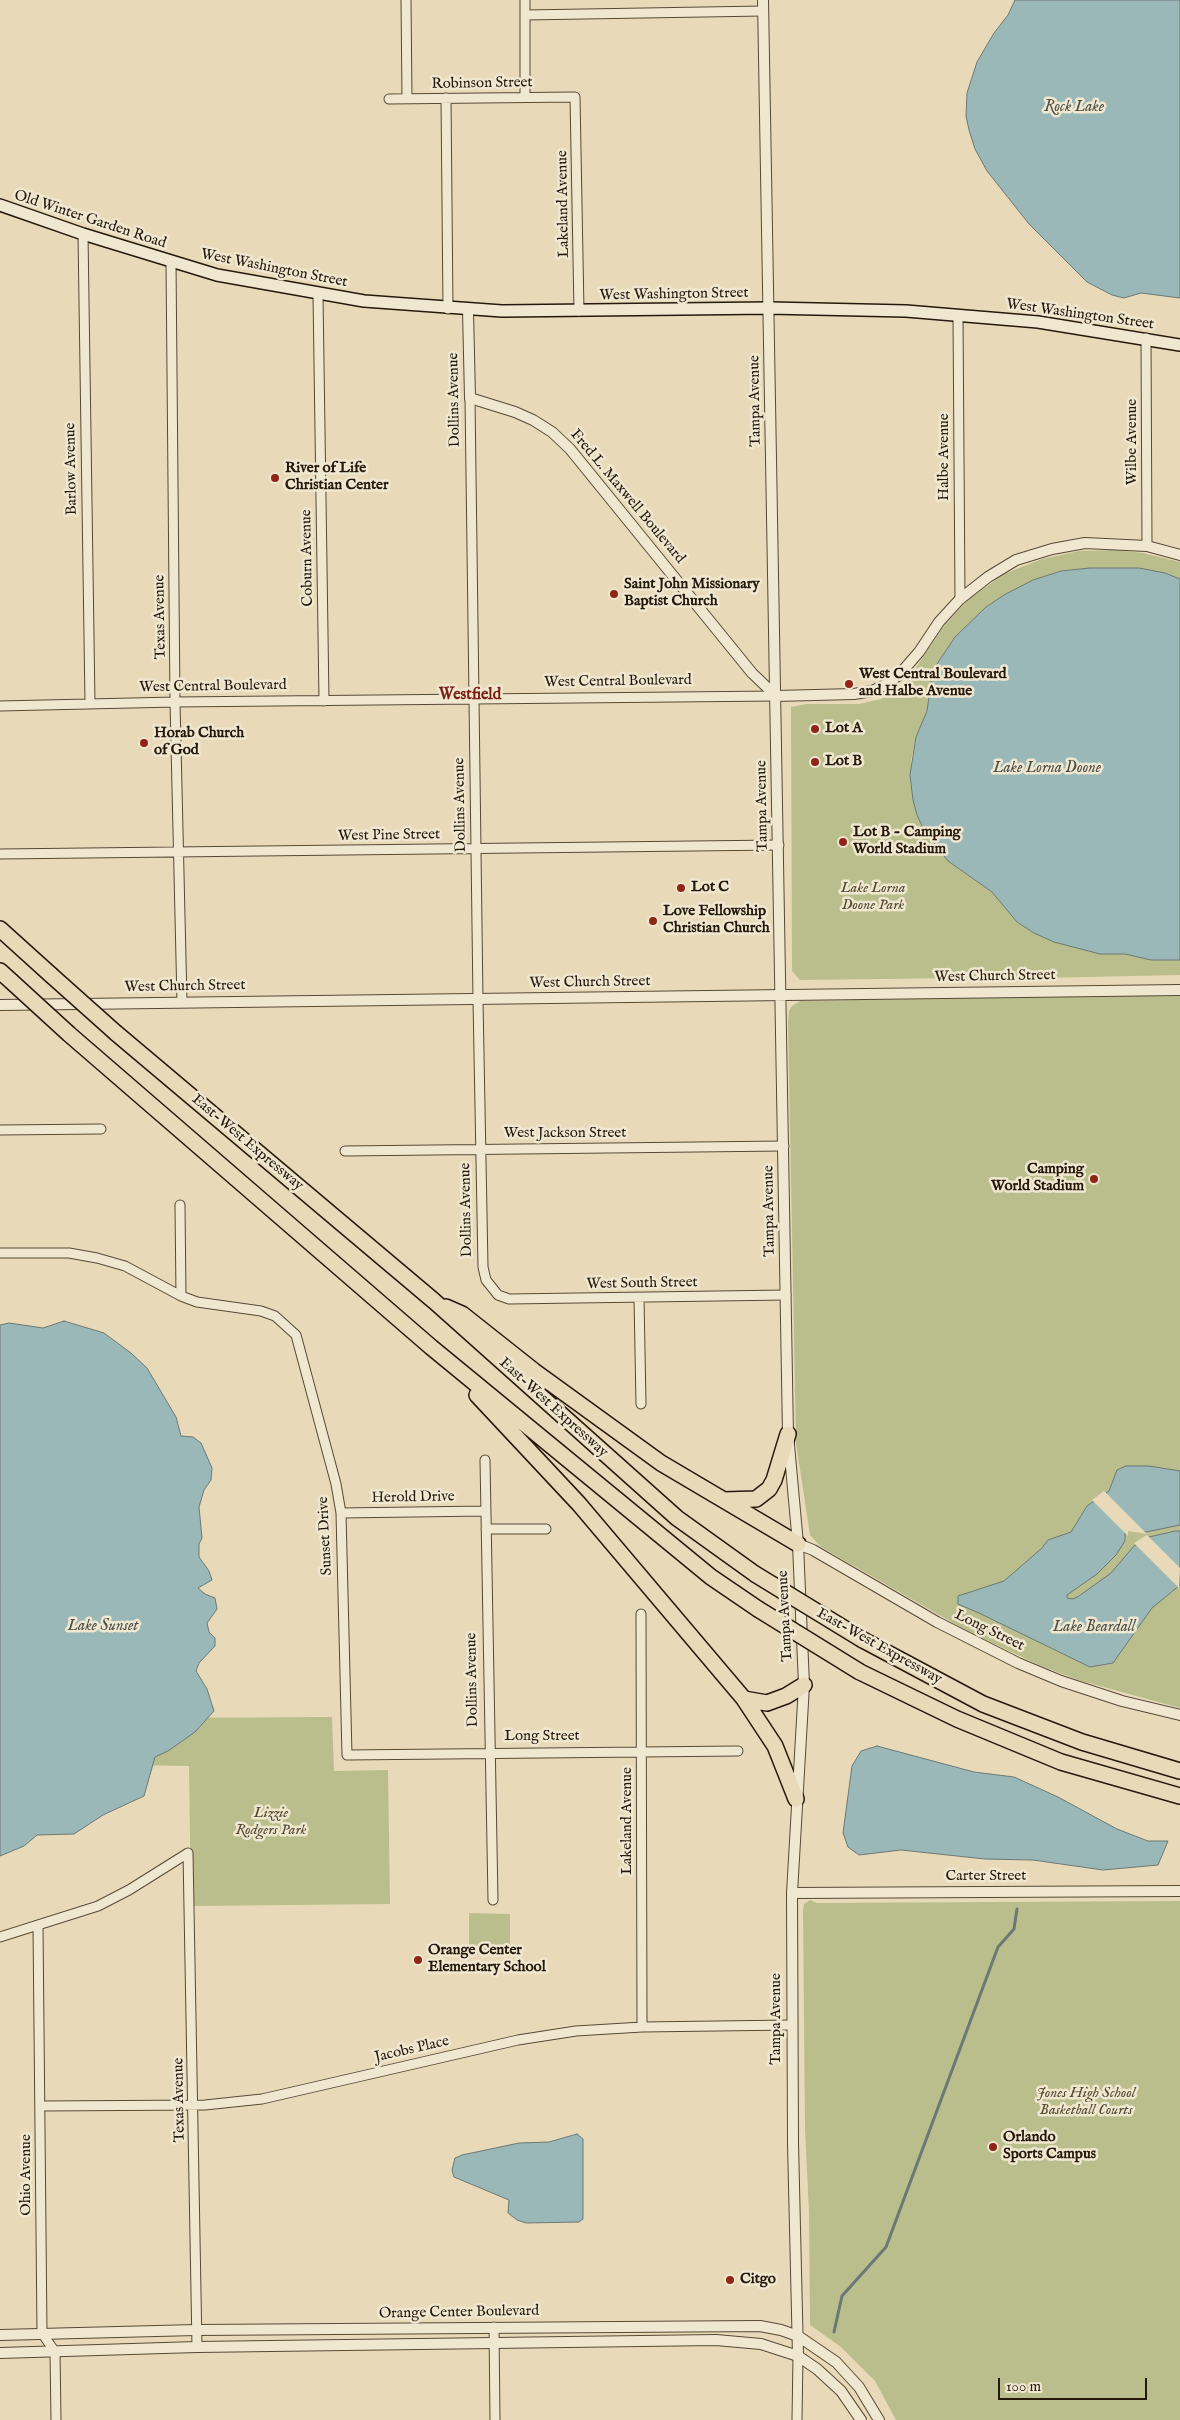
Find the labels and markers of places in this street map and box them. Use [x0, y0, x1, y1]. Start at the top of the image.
place label: River of Life Christian Center [285, 460, 389, 495]
marker: River of Life Christian Center [269, 472, 281, 484]
place label: Saint John Missionary Baptist Church [624, 576, 760, 611]
marker: Saint John Missionary Baptist Church [608, 588, 620, 600]
place label: West Central Boulevard and Halbe Avenue [859, 666, 1006, 701]
marker: West Central Boulevard and Halbe Avenue [843, 678, 855, 690]
place label: Lot A [825, 720, 862, 738]
marker: Lot A [809, 723, 821, 735]
place label: Horab Church of God [154, 725, 244, 760]
marker: Horab Church of God [138, 737, 150, 749]
place label: Lot B [825, 753, 862, 771]
marker: Lot B [809, 756, 821, 768]
place label: Lot B - Camping World Stadium [853, 824, 961, 859]
marker: Lot B - Camping World Stadium [837, 836, 849, 848]
place label: Lot C [691, 879, 729, 897]
marker: Lot C [675, 882, 687, 894]
place label: Love Fellowship Christian Church [663, 903, 770, 938]
marker: Love Fellowship Christian Church [647, 915, 659, 927]
place label: Camping World Stadium [991, 1161, 1084, 1196]
marker: Camping World Stadium [1088, 1173, 1100, 1185]
place label: Orange Center Elementary School [428, 1942, 546, 1977]
marker: Orange Center Elementary School [412, 1954, 424, 1966]
place label: Orlando Sports Campus [1003, 2129, 1096, 2164]
marker: Orlando Sports Campus [987, 2141, 999, 2153]
place label: Citgo [740, 2271, 776, 2289]
marker: Citgo [724, 2274, 736, 2286]

